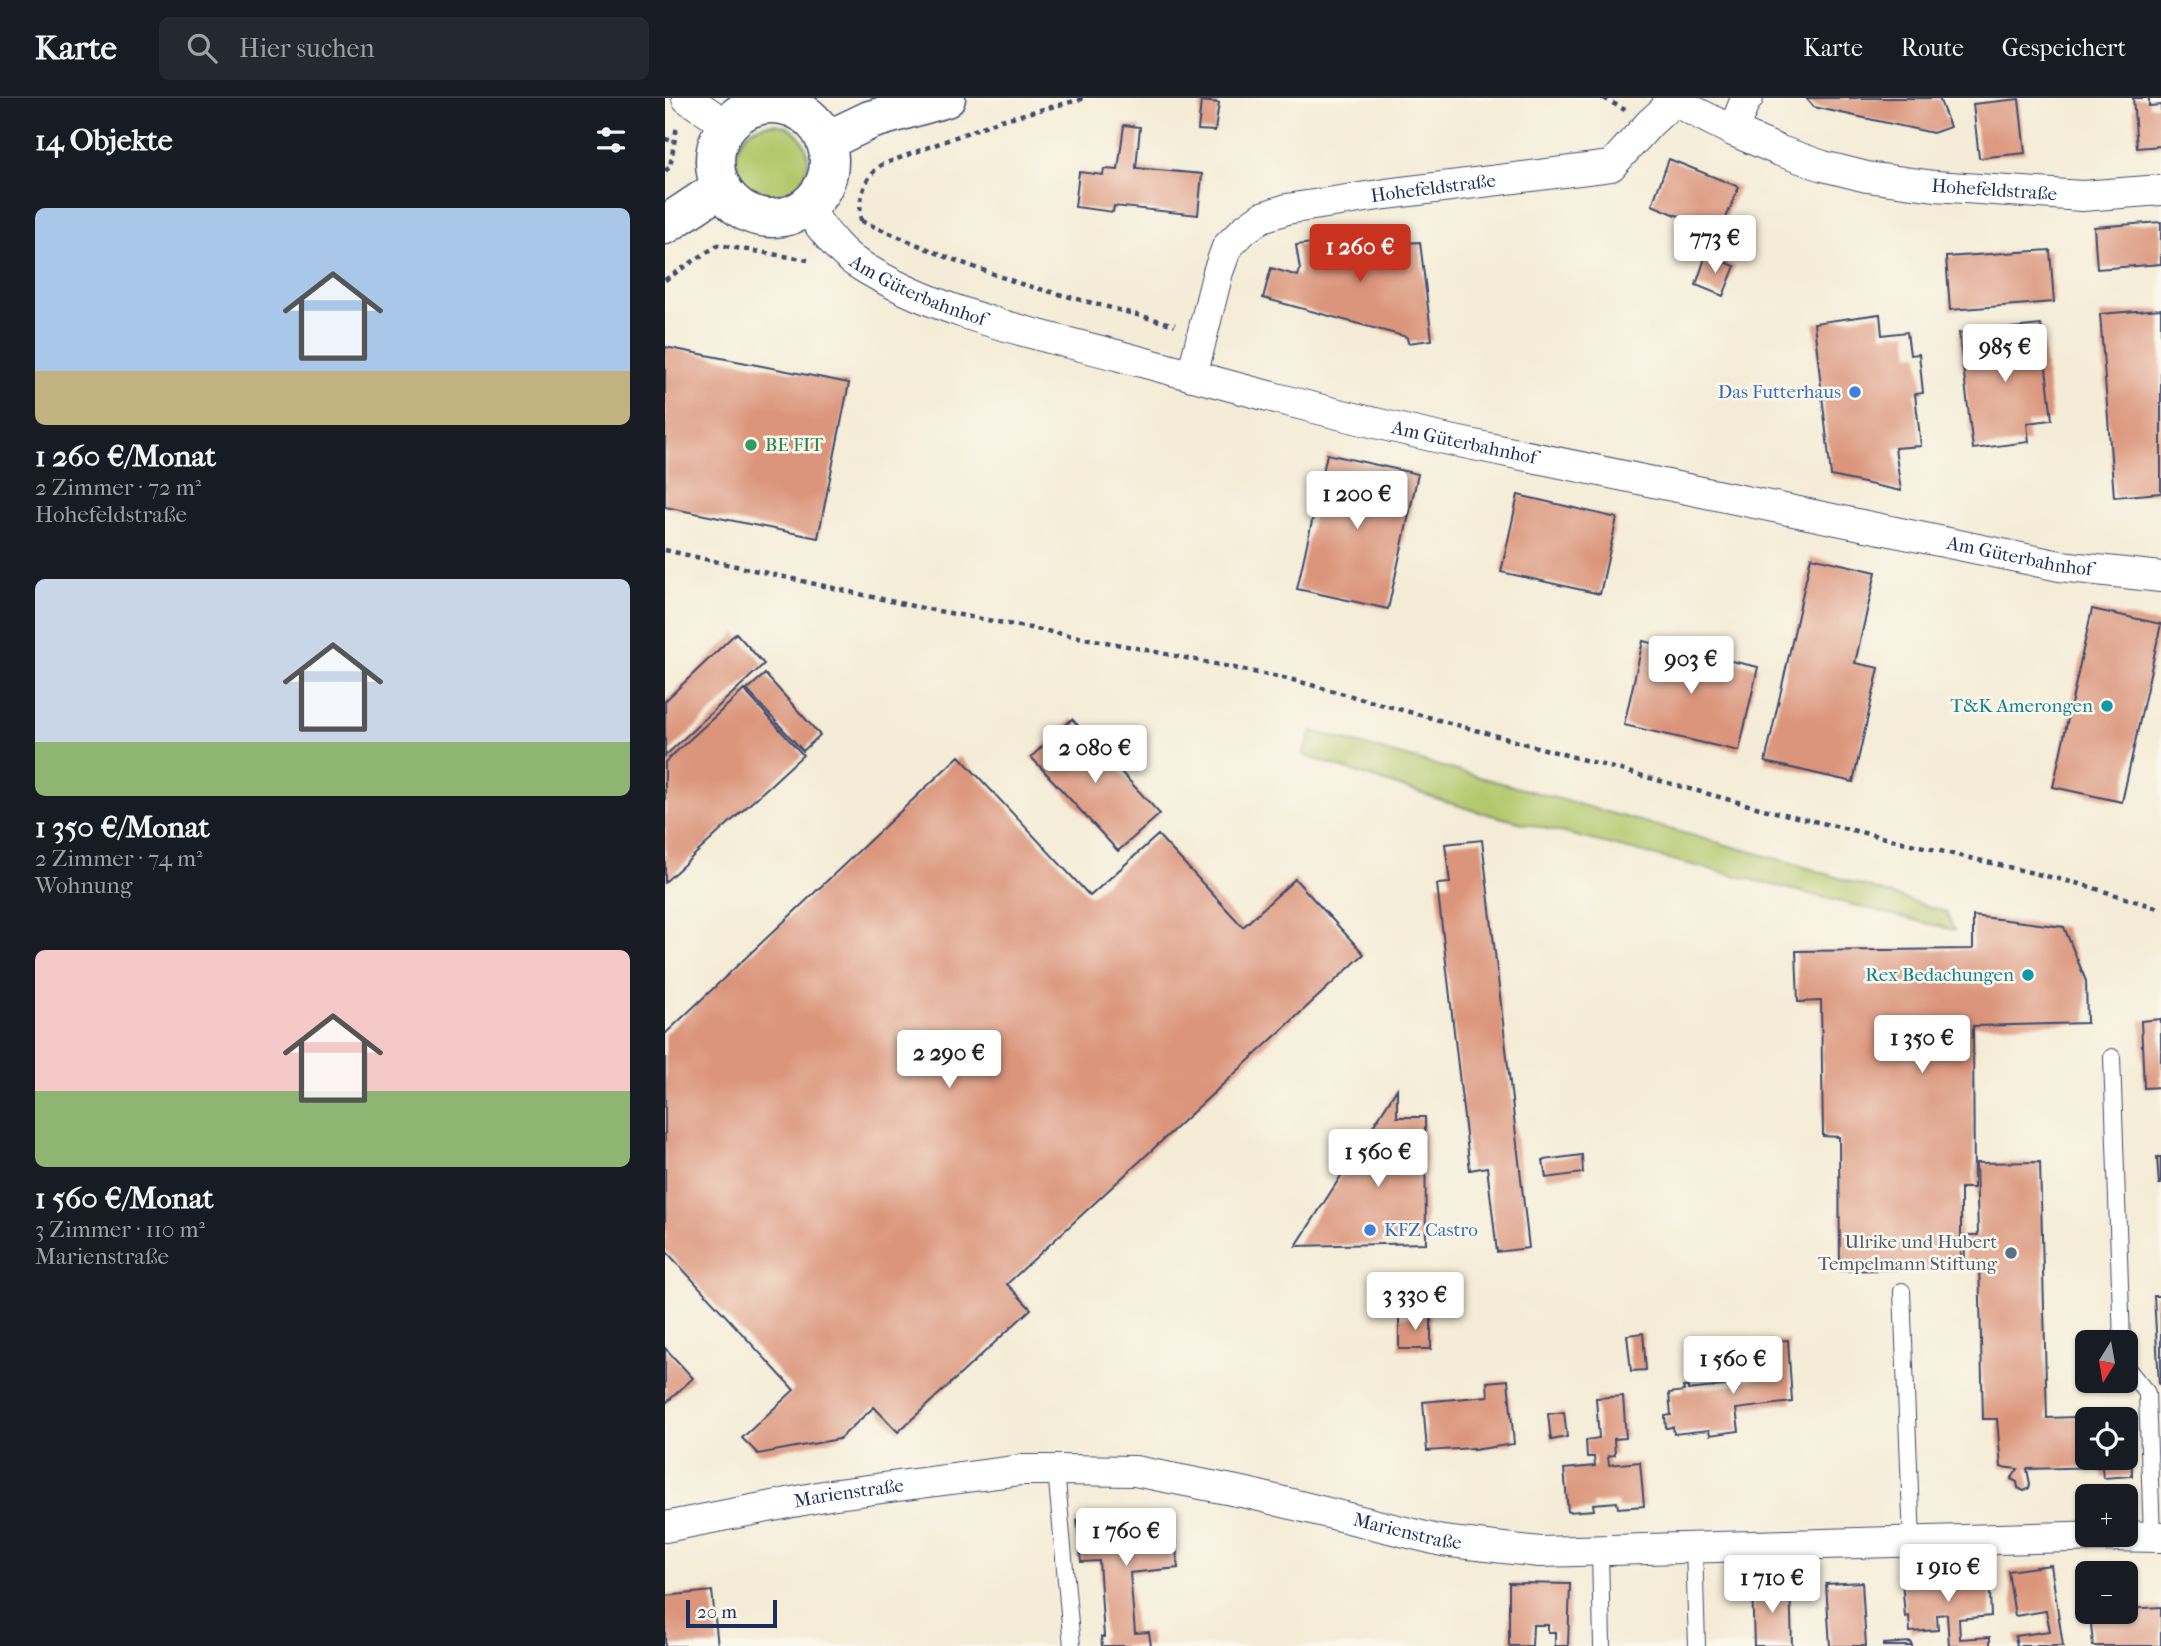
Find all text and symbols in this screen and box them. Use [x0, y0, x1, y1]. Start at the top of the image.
search box [159, 17, 649, 80]
text: Karte [35, 29, 117, 68]
icon: search [183, 29, 221, 67]
text: Hier suchen [239, 33, 375, 64]
text: Karte [1803, 34, 1863, 62]
text: Route [1901, 34, 1964, 62]
text: Gespeichert [2002, 34, 2126, 62]
icon: filters [592, 121, 630, 159]
text: 14 Objekte [35, 123, 173, 158]
street label: Hohefeldstraße [1369, 169, 1497, 207]
street label: Hohefeldstraße [1931, 175, 2058, 205]
pin: 773 € [1666, 216, 1764, 275]
text: 773 € [1690, 224, 1740, 251]
pin: 1 260 € [1295, 225, 1425, 284]
text: 1 260 € [1326, 233, 1394, 260]
street label: Am Güterbahnhof [845, 250, 992, 332]
icon: home [270, 253, 396, 379]
pin: 985 € [1956, 324, 2054, 384]
text: 985 € [1979, 333, 2031, 360]
place label: Das Futterhaus [1718, 381, 1841, 403]
marker: Das Futterhaus [1847, 384, 1863, 400]
street label: Am Güterbahnhof [1389, 416, 1542, 469]
place label: BE FIT [765, 434, 824, 456]
marker: BE FIT [743, 437, 759, 453]
text: 1 260 €/Monat [35, 439, 216, 474]
pin: 1 200 € [1292, 472, 1422, 531]
text: 2 Zimmer · 72 m² [35, 474, 201, 501]
text: 1 200 € [1323, 480, 1391, 507]
text: Hohefeldstraße [35, 501, 187, 528]
street label: Am Güterbahnhof [1944, 532, 2097, 581]
icon: home [270, 624, 396, 750]
pin: 903 € [1642, 636, 1740, 696]
text: 903 € [1665, 645, 1717, 672]
place label: T&K Amerongen [1950, 695, 2093, 717]
marker: T&K Amerongen [2099, 698, 2115, 714]
pin: 2 080 € [1030, 726, 1160, 785]
text: 2 080 € [1059, 734, 1131, 761]
text: 1 350 €/Monat [35, 810, 210, 845]
text: 2 Zimmer · 74 m² [35, 845, 203, 872]
text: Wohnung [35, 872, 132, 899]
place label: Rex Bedachungen [1865, 964, 2014, 986]
marker: Rex Bedachungen [2020, 967, 2036, 983]
icon: home [270, 995, 396, 1121]
pin: 1 350 € [1857, 1016, 1987, 1075]
text: 1 350 € [1890, 1024, 1954, 1051]
pin: 2 290 € [884, 1030, 1014, 1090]
text: 2 290 € [913, 1039, 985, 1066]
pin: 1 560 € [1313, 1130, 1443, 1189]
text: 1 560 € [1345, 1138, 1411, 1165]
text: 1 560 €/Monat [35, 1181, 214, 1216]
text: 3 Zimmer · 110 m² [35, 1216, 205, 1243]
place label: KFZ Castro [1384, 1219, 1478, 1241]
marker: KFZ Castro [1362, 1222, 1378, 1238]
place label: Ulrike und Hubert Tempelmann Stiftung [1818, 1231, 1998, 1275]
text: Marienstraße [35, 1243, 169, 1270]
marker: Ulrike und Hubert Tempelmann Stiftung [2003, 1245, 2019, 1261]
pin: 3 330 € [1350, 1272, 1480, 1332]
text: 3 330 € [1383, 1281, 1447, 1308]
north arrow [2075, 1330, 2139, 1393]
map controls [2075, 1330, 2138, 1624]
pin: 1 560 € [1668, 1336, 1798, 1396]
text: 1 560 € [1700, 1345, 1766, 1372]
button: locate [2075, 1407, 2138, 1470]
street label: Marienstraße [792, 1474, 905, 1513]
button: + [2075, 1484, 2138, 1547]
pin: 1 760 € [1061, 1508, 1191, 1568]
street label: Marienstraße [1351, 1509, 1463, 1554]
text: 1 760 € [1092, 1517, 1160, 1544]
pin: 1 910 € [1883, 1544, 2013, 1604]
text: 1 910 € [1916, 1553, 1980, 1580]
pin: 1 710 € [1707, 1556, 1837, 1615]
button: − [2075, 1561, 2138, 1624]
text: 1 710 € [1740, 1564, 1804, 1591]
scale bar [686, 1597, 777, 1629]
text: 20 m [697, 1601, 737, 1623]

